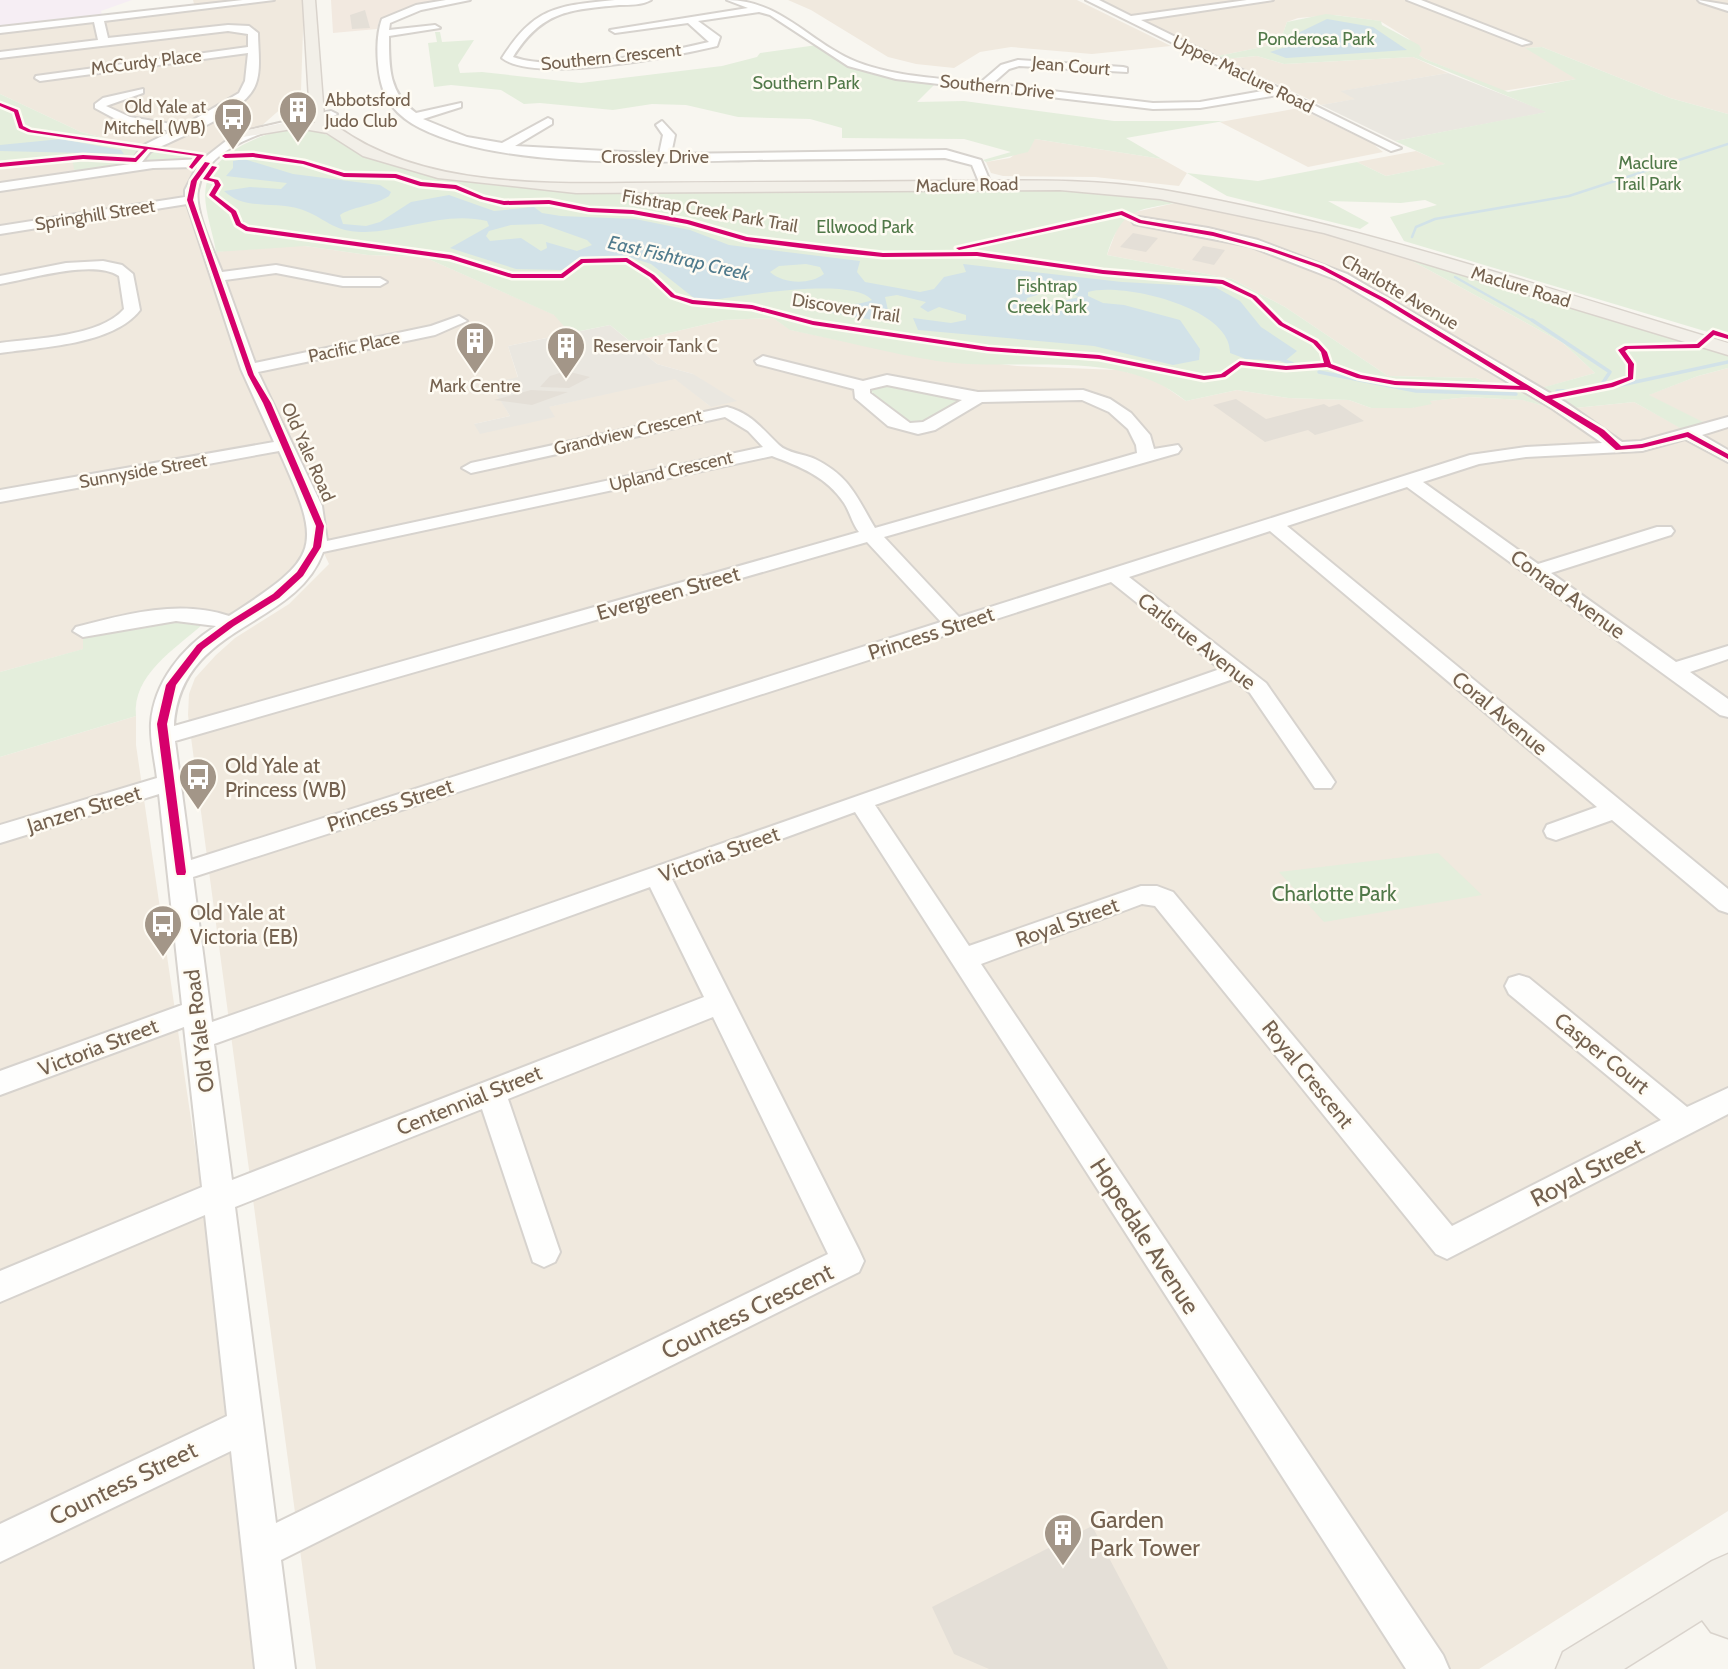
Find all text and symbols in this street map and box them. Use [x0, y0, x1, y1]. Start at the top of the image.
park label: Ponderosa Park [1257, 28, 1376, 50]
street label: Upper Maclure Road [1169, 30, 1317, 118]
street label: Southern Crescent [540, 39, 682, 75]
street label: McCurdy Place [89, 44, 203, 80]
street label: Jean Court [1030, 52, 1111, 80]
street label: Southern Drive [939, 70, 1055, 104]
park label: Southern Park [752, 72, 860, 94]
building icon: Abbotsford Judo Club [277, 89, 319, 144]
place label: Abbotsford Judo Club [324, 89, 410, 132]
place label: Old Yale at Mitchell (WB) [103, 96, 206, 139]
bus stop icon: Old Yale at Mitchell (WB) [212, 96, 254, 151]
street label: Crossley Drive [601, 146, 709, 168]
park label: Maclure Trail Park [1615, 152, 1682, 195]
street label: Maclure Road [915, 173, 1019, 197]
street label: Fishtrap Creek Park Trail [620, 185, 800, 237]
street label: Springhill Street [33, 195, 157, 235]
park label: Ellwood Park [816, 216, 915, 238]
water label: East Fishtrap Creek [606, 231, 753, 286]
street label: Charlotte Avenue [1338, 250, 1462, 334]
street label: Maclure Road [1469, 261, 1573, 313]
park label: Fishtrap Creek Park [1007, 275, 1088, 318]
street label: Discovery Trail [790, 289, 902, 328]
building icon: Mark Centre [454, 320, 496, 375]
building icon: Reservoir Tank C [545, 325, 587, 380]
street label: Pacific Place [306, 327, 402, 367]
place label: Reservoir Tank C [593, 335, 718, 357]
place label: Mark Centre [429, 375, 521, 397]
street label: Old Yale Road [276, 399, 340, 505]
street label: Grandview Crescent [552, 404, 704, 460]
street label: Upland Crescent [607, 446, 735, 496]
street label: Sunnyside Street [77, 449, 209, 493]
street label: Conrad Avenue [1506, 544, 1630, 644]
street label: Evergreen Street [594, 561, 742, 625]
street label: Carlsrue Avenue [1133, 587, 1261, 695]
street label: Princess Street [865, 601, 997, 665]
street label: Coral Avenue [1447, 666, 1553, 760]
place label: Old Yale at Princess (WB) [225, 753, 347, 802]
bus stop icon: Old Yale at Princess (WB) [177, 756, 219, 811]
street label: Princess Street [324, 773, 456, 837]
street label: Janzen Street [23, 780, 144, 838]
street label: Victoria Street [655, 821, 783, 887]
park label: Charlotte Park [1272, 881, 1397, 906]
street label: Royal Street [1012, 892, 1122, 952]
place label: Old Yale at Victoria (EB) [190, 900, 299, 949]
bus stop icon: Old Yale at Victoria (EB) [142, 903, 184, 958]
street label: Old Yale Road [179, 968, 219, 1094]
street label: Casper Court [1550, 1007, 1654, 1099]
street label: Victoria Street [35, 1013, 161, 1081]
street label: Royal Crescent [1257, 1015, 1359, 1133]
street label: Centennial Street [393, 1059, 545, 1141]
street label: Royal Street [1526, 1131, 1648, 1213]
street label: Hopedale Avenue [1084, 1153, 1206, 1319]
street label: Countess Crescent [656, 1257, 838, 1365]
street label: Countess Street [44, 1435, 202, 1531]
place label: Garden Park Tower [1090, 1505, 1200, 1562]
building icon: Garden Park Tower [1042, 1512, 1084, 1567]

